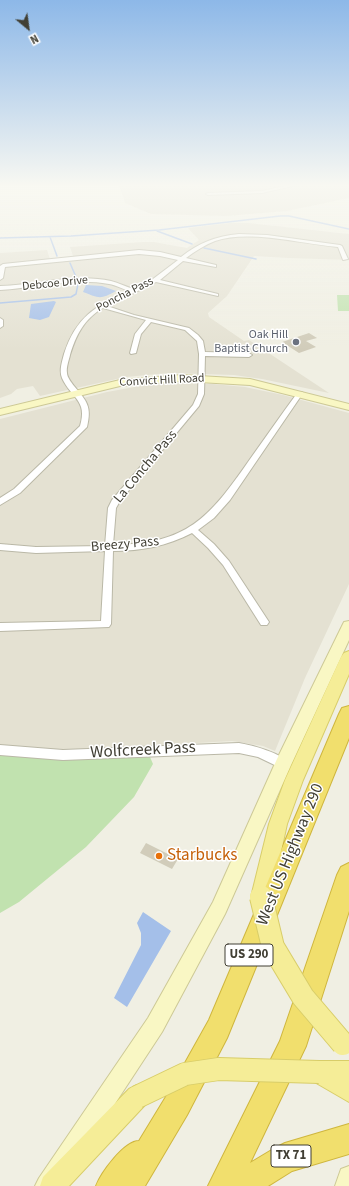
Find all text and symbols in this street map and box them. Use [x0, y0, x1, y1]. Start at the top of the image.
north arrow [8, 8, 48, 48]
text: N [27, 31, 41, 47]
street label: Debcoe Drive [21, 273, 89, 295]
street label: Poncha Pass [94, 274, 156, 316]
place label: Oak Hill Baptist Church [214, 328, 288, 356]
marker: Oak Hill Baptist Church [291, 337, 301, 347]
street label: Convict Hill Road [119, 372, 205, 390]
street label: La Concha Pass [111, 427, 181, 507]
street label: Breezy Pass [90, 534, 160, 556]
street label: Wolfcreek Pass [90, 738, 196, 764]
street label: West US Highway 290 [253, 781, 329, 929]
place label: Starbucks [167, 846, 237, 866]
marker: Starbucks [154, 851, 164, 861]
road number: US 290 [225, 944, 273, 966]
road number: TX 71 [271, 1145, 311, 1167]

